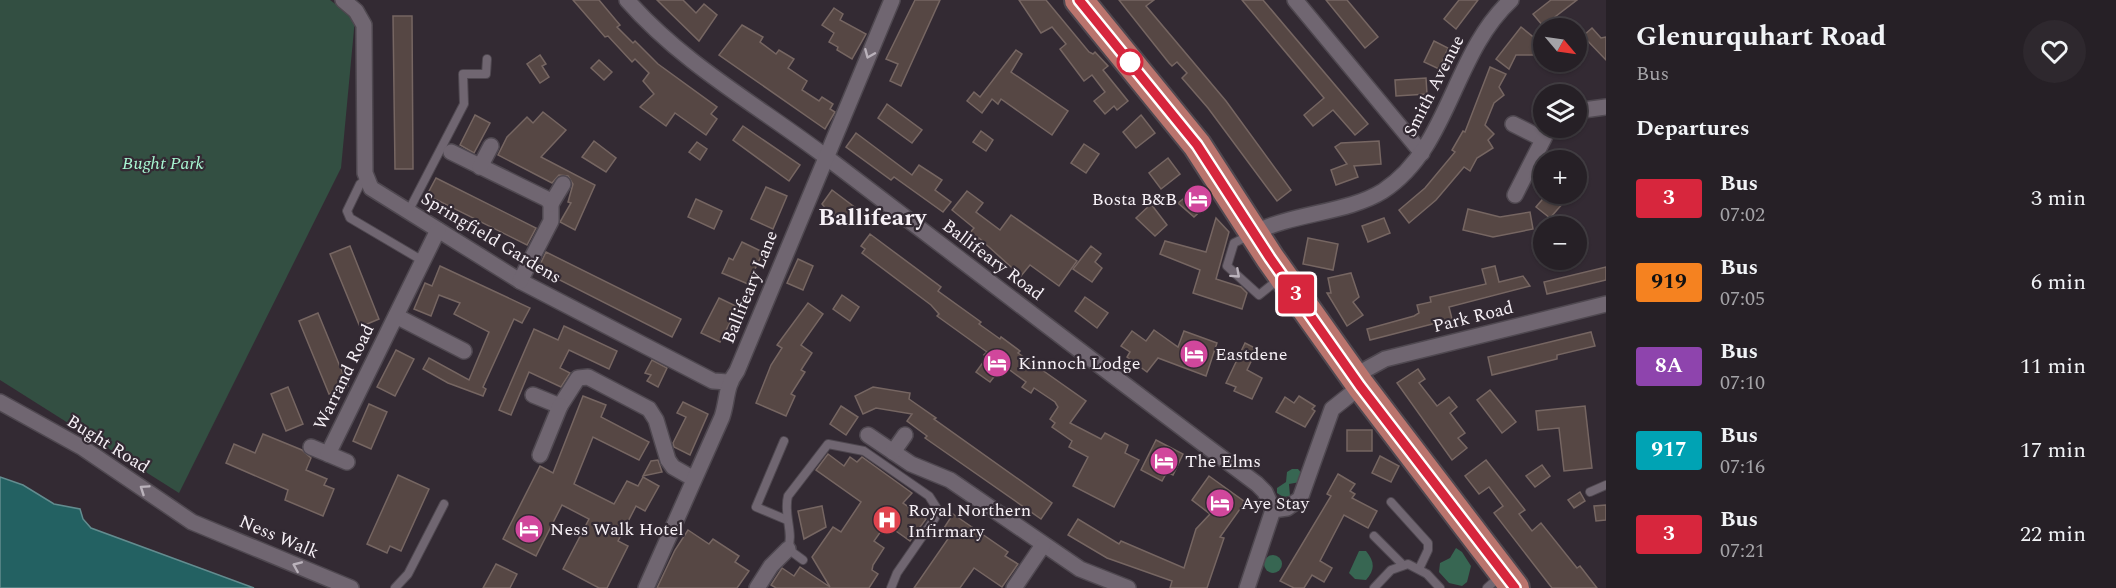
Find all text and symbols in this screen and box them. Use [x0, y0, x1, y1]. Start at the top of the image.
text: Glenurquhart Road [1636, 15, 1886, 58]
north arrow [1533, 18, 1587, 72]
map controls [1533, 18, 1587, 270]
button: heart [2023, 20, 2086, 83]
street label: Smith Avenue [1397, 30, 1471, 142]
one-way arrow [864, 47, 876, 58]
unlabelled marker [1117, 49, 1143, 75]
text: Bus [1636, 59, 1669, 89]
button: layers [1533, 84, 1587, 138]
text: Departures [1636, 112, 1750, 145]
park label: Bught Park [122, 150, 205, 177]
button: + [1533, 150, 1587, 204]
text: Bus [1720, 167, 1758, 200]
text: 3 [1663, 182, 1675, 214]
text: 3 min [2031, 182, 2086, 215]
hotel icon: Bosta B&B [1182, 183, 1214, 215]
street label: Springfield Gardens [416, 185, 566, 291]
place label: Bosta B&B [1092, 186, 1177, 213]
district label: Ballifeary [818, 200, 928, 236]
text: 07:02 [1720, 200, 1765, 230]
street label: Ballifeary Road [936, 213, 1050, 307]
button: − [1533, 216, 1587, 270]
street label: Ballifeary Lane [715, 226, 785, 348]
text: Bus [1720, 251, 1758, 284]
text: 919 [1651, 266, 1687, 298]
text: 6 min [2031, 266, 2086, 299]
one-way arrow [1229, 267, 1240, 278]
line badge: 3 [1276, 274, 1316, 314]
text: 3 [1290, 278, 1302, 310]
text: 07:05 [1720, 284, 1765, 314]
street label: Park Road [1430, 294, 1516, 340]
street label: Warrand Road [307, 319, 381, 435]
text: Bus [1720, 335, 1758, 368]
hotel icon: Eastdene [1178, 338, 1210, 370]
place label: Eastdene [1215, 341, 1287, 368]
hotel icon: Kinnoch Lodge [981, 347, 1013, 379]
place label: Kinnoch Lodge [1018, 350, 1140, 377]
text: 8A [1655, 350, 1683, 382]
text: 11 min [2020, 350, 2086, 383]
text: 07:10 [1720, 368, 1765, 398]
street label: Bught Road [61, 408, 155, 480]
text: Bus [1720, 419, 1758, 452]
text: 917 [1651, 434, 1687, 466]
text: 17 min [2020, 434, 2086, 467]
hotel icon: The Elms [1148, 445, 1180, 477]
place label: The Elms [1185, 448, 1261, 475]
text: 07:16 [1720, 452, 1765, 482]
one-way arrow [139, 485, 150, 496]
hotel icon: Aye Stay [1204, 487, 1236, 519]
place label: Aye Stay [1241, 490, 1310, 517]
place label: Royal Northern Infirmary [908, 497, 1031, 545]
text: Bus [1720, 503, 1758, 536]
hospital icon: Royal Northern Infirmary [871, 504, 903, 536]
street label: Ness Walk [235, 508, 323, 566]
hotel icon: Ness Walk Hotel [513, 513, 545, 545]
place label: Ness Walk Hotel [550, 516, 684, 543]
text: 3 [1663, 518, 1675, 550]
text: 22 min [2020, 518, 2086, 551]
text: 07:21 [1720, 536, 1765, 566]
one-way arrow [292, 561, 303, 573]

